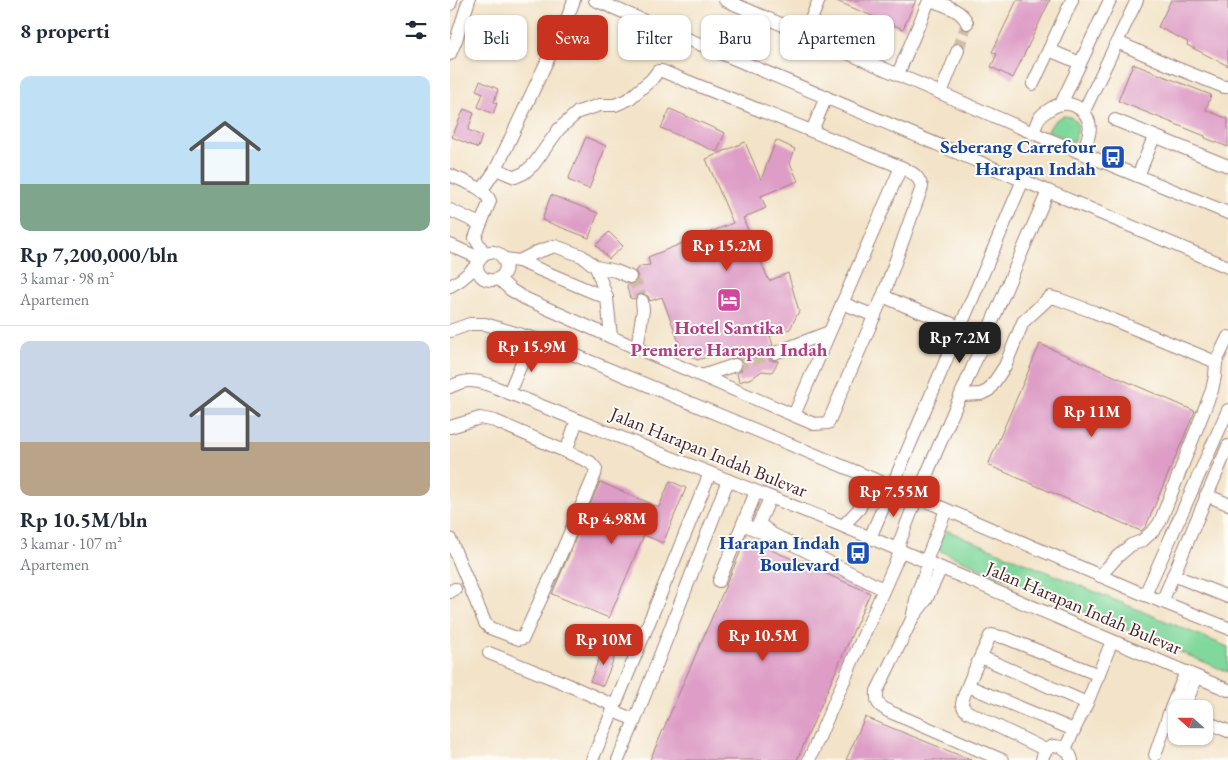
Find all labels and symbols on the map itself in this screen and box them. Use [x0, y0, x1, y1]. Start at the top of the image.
place label: Seberang Carrefour Harapan Indah [940, 134, 1096, 181]
bus stop icon: Seberang Carrefour Harapan Indah [1100, 144, 1126, 170]
pin: Rp 15.2M [675, 230, 779, 272]
hotel icon: Hotel Santika Premiere Harapan Indah [716, 287, 742, 313]
place label: Hotel Santika Premiere Harapan Indah [631, 315, 828, 362]
pin: Rp 7.2M [914, 322, 1006, 364]
pin: Rp 15.9M [480, 330, 584, 373]
pin: Rp 11M [1051, 396, 1133, 438]
street label: Jalan Harapan Indah Bulevar [605, 400, 812, 503]
pin: Rp 7.55M [842, 476, 946, 518]
pin: Rp 4.98M [560, 502, 664, 545]
place label: Harapan Indah Boulevard [719, 530, 840, 577]
bus stop icon: Harapan Indah Boulevard [845, 540, 871, 566]
street label: Jalan Harapan Indah Bulevar [981, 555, 1186, 661]
pin: Rp 10.5M [711, 620, 815, 662]
pin: Rp 10M [563, 624, 645, 666]
north arrow [1168, 700, 1212, 745]

